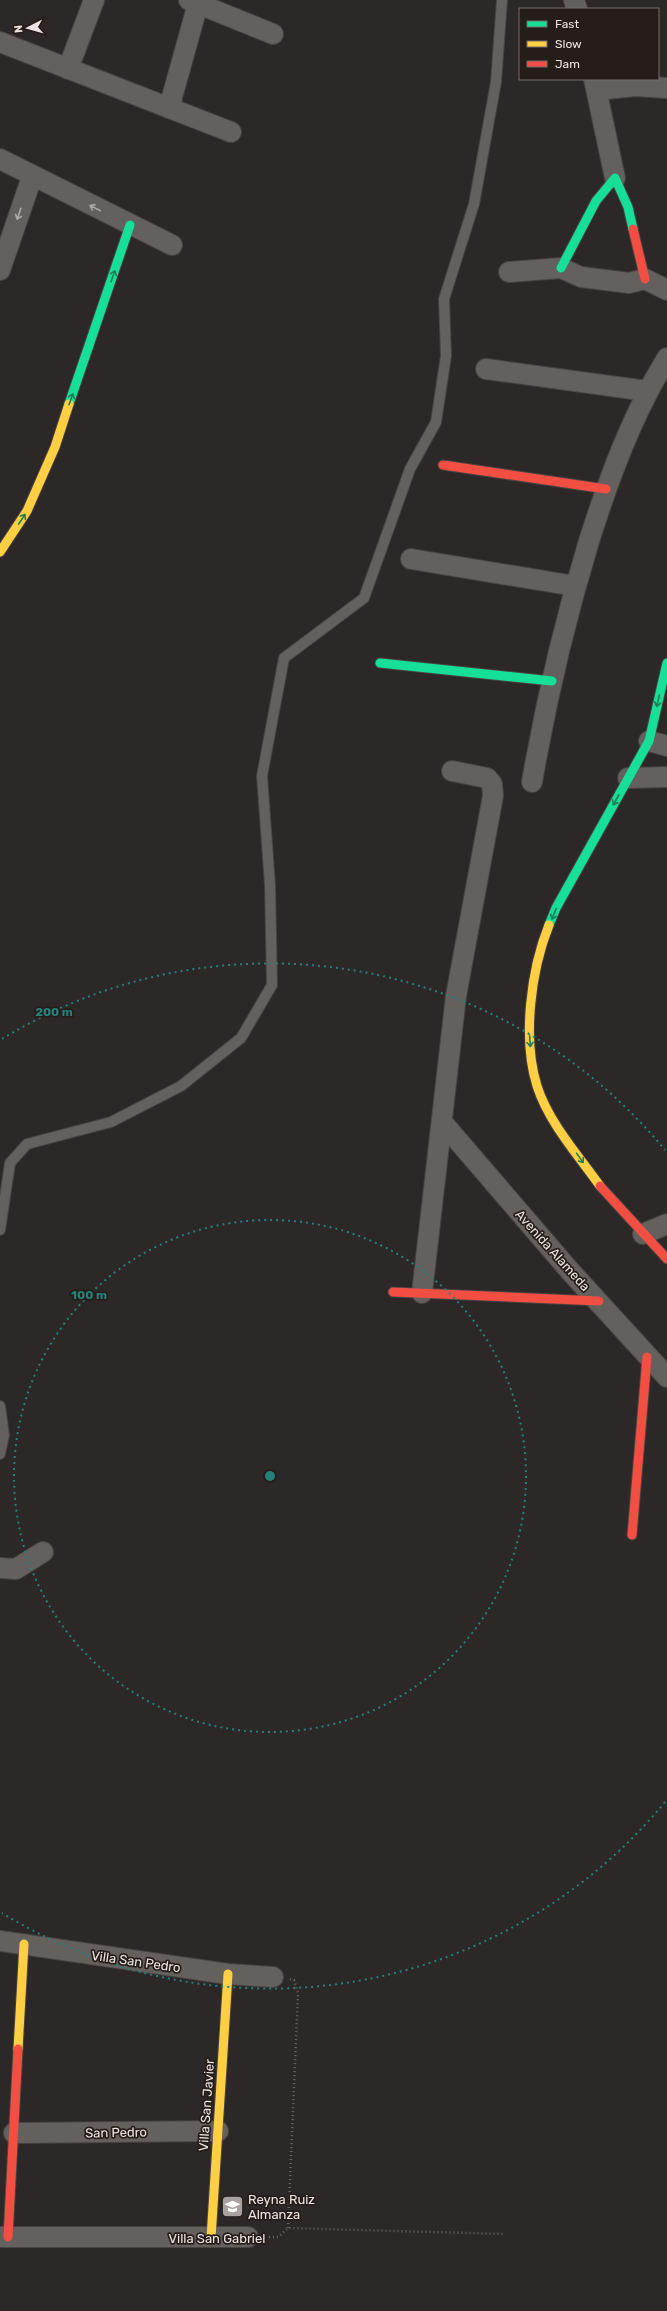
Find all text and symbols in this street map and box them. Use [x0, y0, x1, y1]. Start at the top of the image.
north arrow [8, 8, 48, 48]
legend [519, 8, 659, 80]
text: Fast [555, 17, 579, 31]
text: N [12, 24, 25, 34]
text: Slow [555, 37, 582, 51]
text: Jam [555, 57, 580, 71]
one-way arrow [89, 204, 101, 211]
one-way arrow [15, 208, 23, 220]
one-way arrow [109, 271, 117, 283]
one-way arrow [68, 393, 75, 406]
one-way arrow [17, 514, 26, 525]
one-way arrow [654, 694, 662, 707]
one-way arrow [612, 794, 619, 806]
one-way arrow [549, 907, 557, 919]
text: 200 m [35, 1005, 73, 1019]
one-way arrow [526, 1034, 533, 1047]
one-way arrow [576, 1152, 584, 1163]
street label: Avenida Alameda [512, 1207, 593, 1294]
text: 100 m [71, 1288, 107, 1302]
centre of rings [263, 1469, 277, 1483]
street label: Villa San Pedro [90, 1948, 182, 1975]
street label: Villa San Javier [196, 2058, 217, 2152]
street label: San Pedro [85, 2124, 147, 2141]
place label: Reyna Ruiz Almanza [248, 2192, 315, 2222]
school or university icon: Reyna Ruiz Almanza [219, 2193, 245, 2219]
street label: Villa San Gabriel [169, 2231, 265, 2246]

